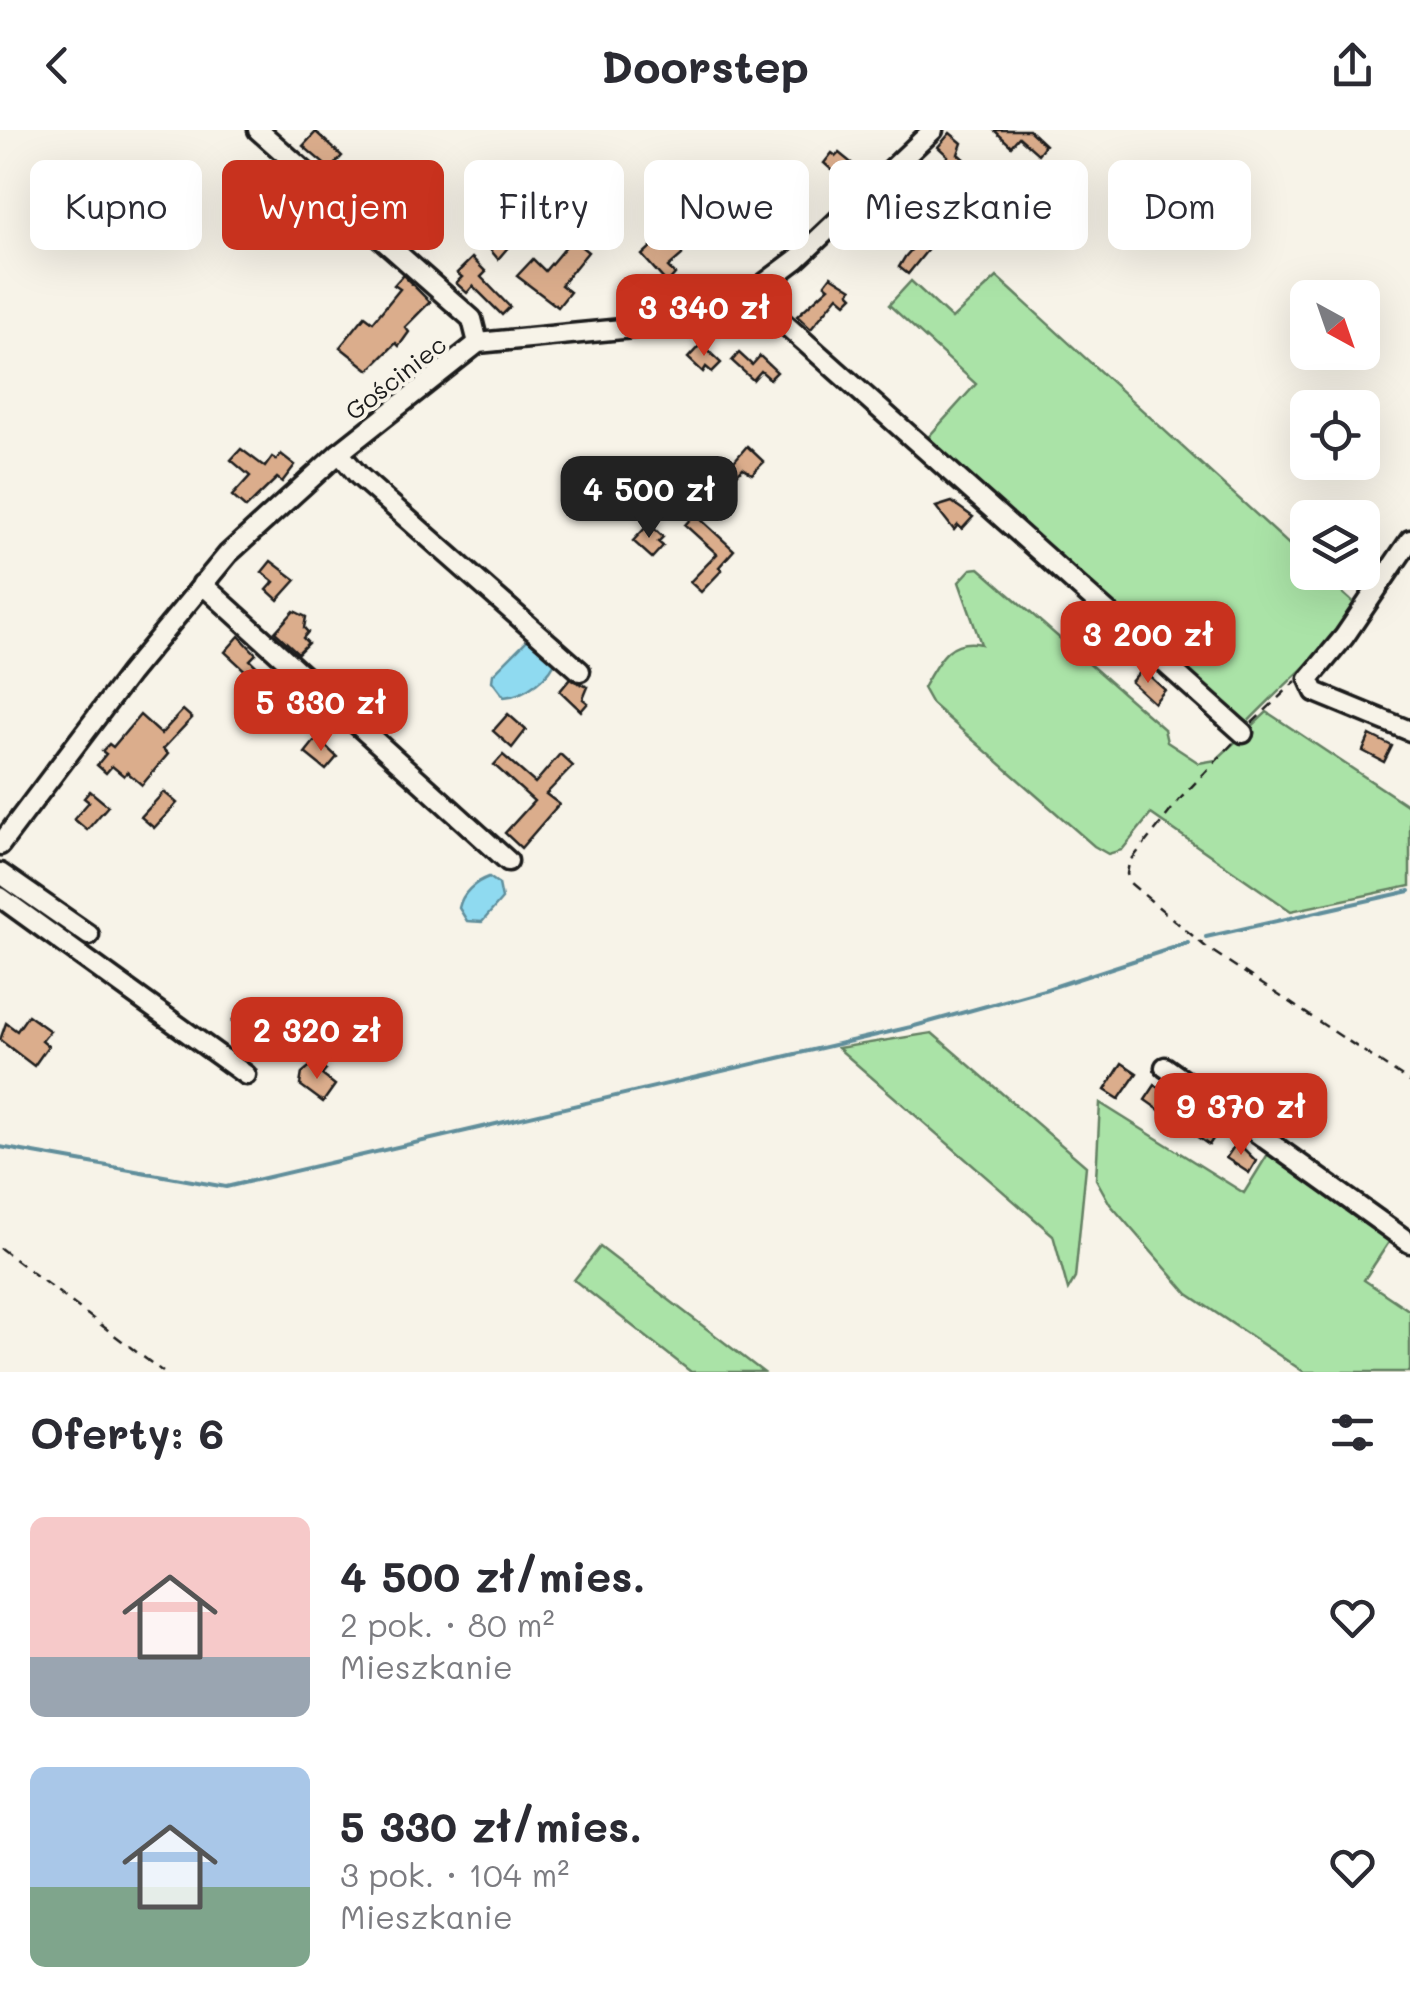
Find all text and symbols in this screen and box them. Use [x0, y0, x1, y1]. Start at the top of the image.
text: Doorstep [601, 36, 809, 94]
icon: back [30, 38, 85, 93]
icon: share [1325, 38, 1380, 93]
chip: Kupno [30, 160, 202, 250]
chip: Wynajem [222, 160, 444, 250]
chip: Filtry [464, 160, 624, 250]
chip: Nowe [644, 160, 809, 250]
chip: Mieszkanie [829, 160, 1088, 250]
chip: Dom [1108, 160, 1251, 250]
pin: 3 340 zł [601, 274, 807, 359]
north arrow [1290, 280, 1380, 370]
map controls [1290, 280, 1380, 590]
text: 3 340 zł [638, 285, 770, 327]
street label: Gościniec [338, 328, 452, 426]
button: locate [1290, 390, 1380, 480]
pin: 4 500 zł [546, 456, 752, 541]
text: 4 500 zł [583, 467, 715, 509]
button: layers [1290, 500, 1380, 590]
pin: 3 200 zł [1045, 601, 1251, 686]
text: 3 200 zł [1083, 612, 1213, 654]
pin: 5 330 zł [218, 669, 424, 754]
text: 5 330 zł [256, 680, 386, 722]
pin: 2 320 zł [214, 997, 420, 1082]
text: 2 320 zł [253, 1008, 381, 1050]
pin: 9 370 zł [1138, 1073, 1344, 1158]
text: 9 370 zł [1176, 1084, 1306, 1126]
text: Oferty: 6 [30, 1405, 224, 1460]
icon: filters [1325, 1405, 1380, 1460]
text: 4 500 zł/mies. [340, 1548, 645, 1603]
icon: home [110, 1557, 230, 1677]
icon: heart [1325, 1590, 1380, 1645]
text: 2 pok. · 80 m² [340, 1603, 555, 1645]
text: Mieszkanie [340, 1645, 513, 1687]
text: 5 330 zł/mies. [340, 1798, 642, 1853]
icon: home [110, 1807, 230, 1927]
icon: heart [1325, 1840, 1380, 1895]
text: 3 pok. · 104 m² [340, 1853, 569, 1895]
text: Mieszkanie [340, 1895, 513, 1937]

